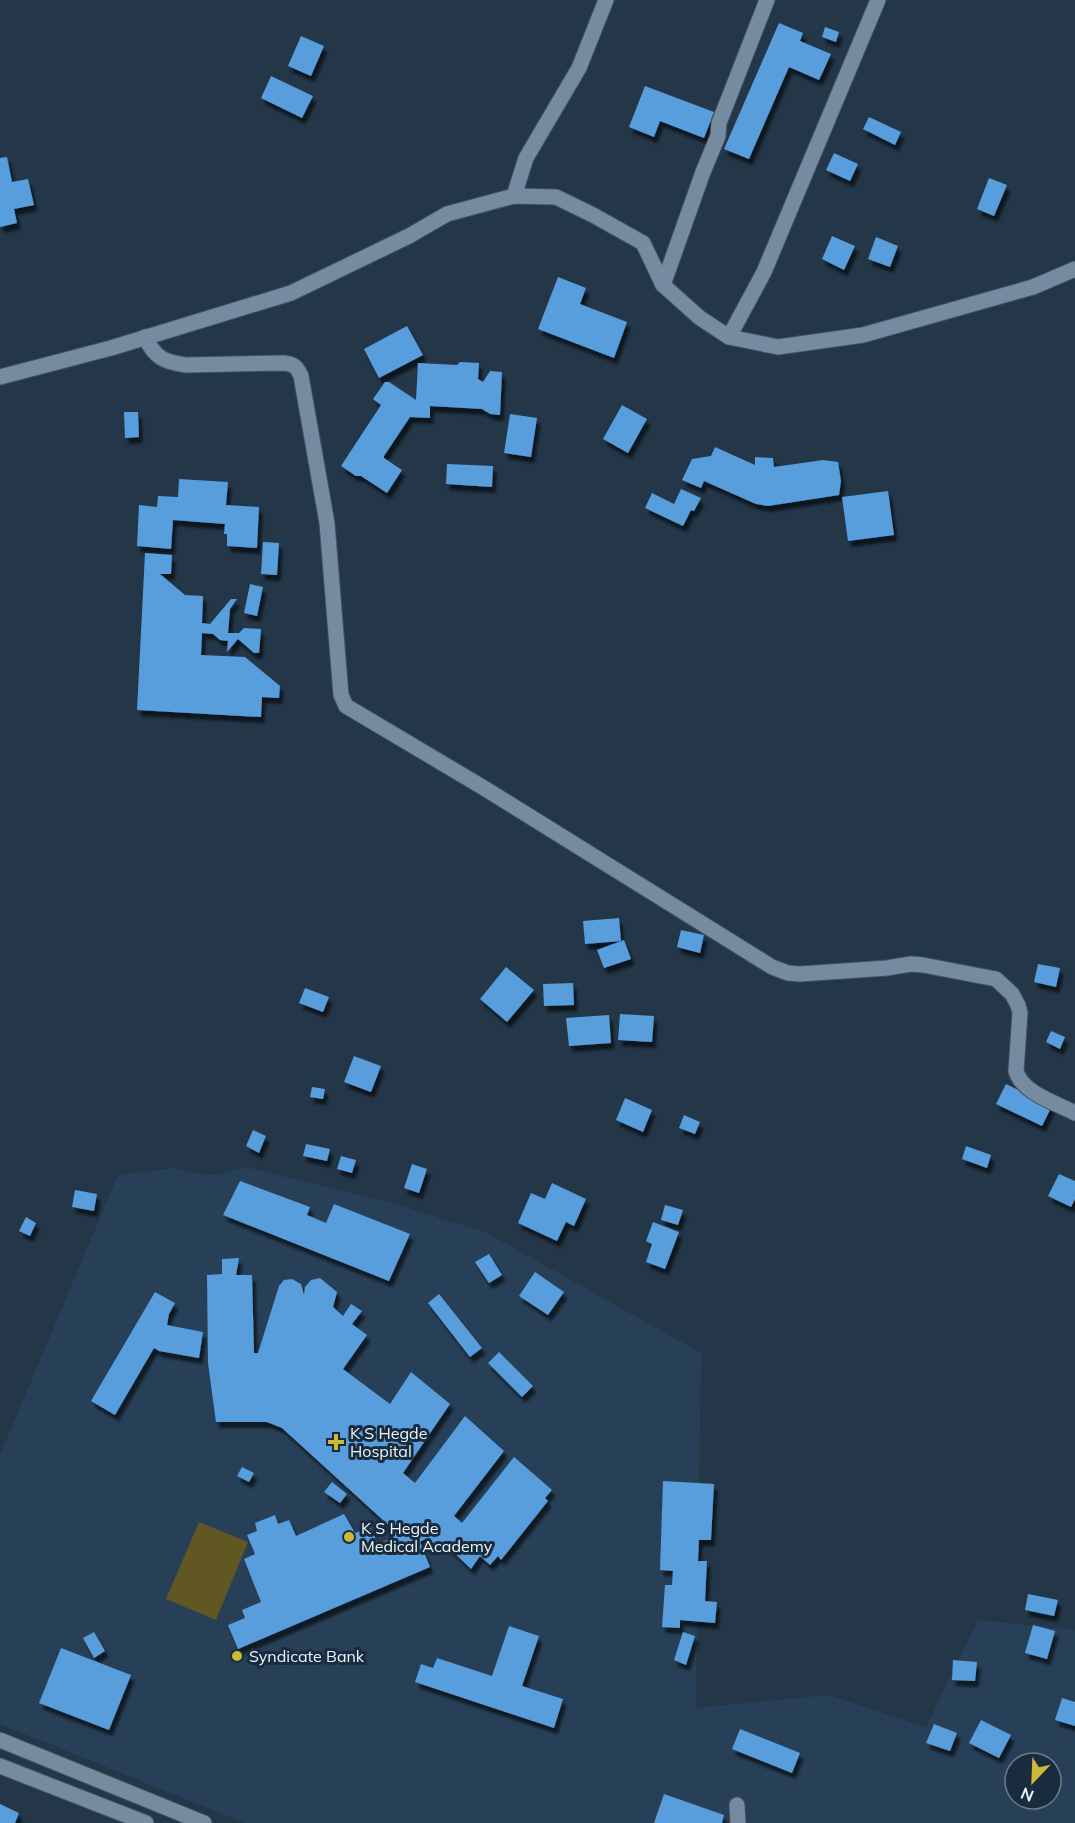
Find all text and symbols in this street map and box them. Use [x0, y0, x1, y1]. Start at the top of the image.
place label: K S Hegde Hospital [350, 1423, 427, 1461]
marker: K S Hegde Hospital [327, 1433, 345, 1451]
place label: K S Hegde Medical Academy [361, 1518, 493, 1556]
marker: K S Hegde Medical Academy [342, 1530, 356, 1544]
place label: Syndicate Bank [249, 1646, 365, 1666]
marker: Syndicate Bank [230, 1649, 244, 1663]
north arrow [1003, 1751, 1063, 1811]
text: N [1018, 1783, 1037, 1806]

